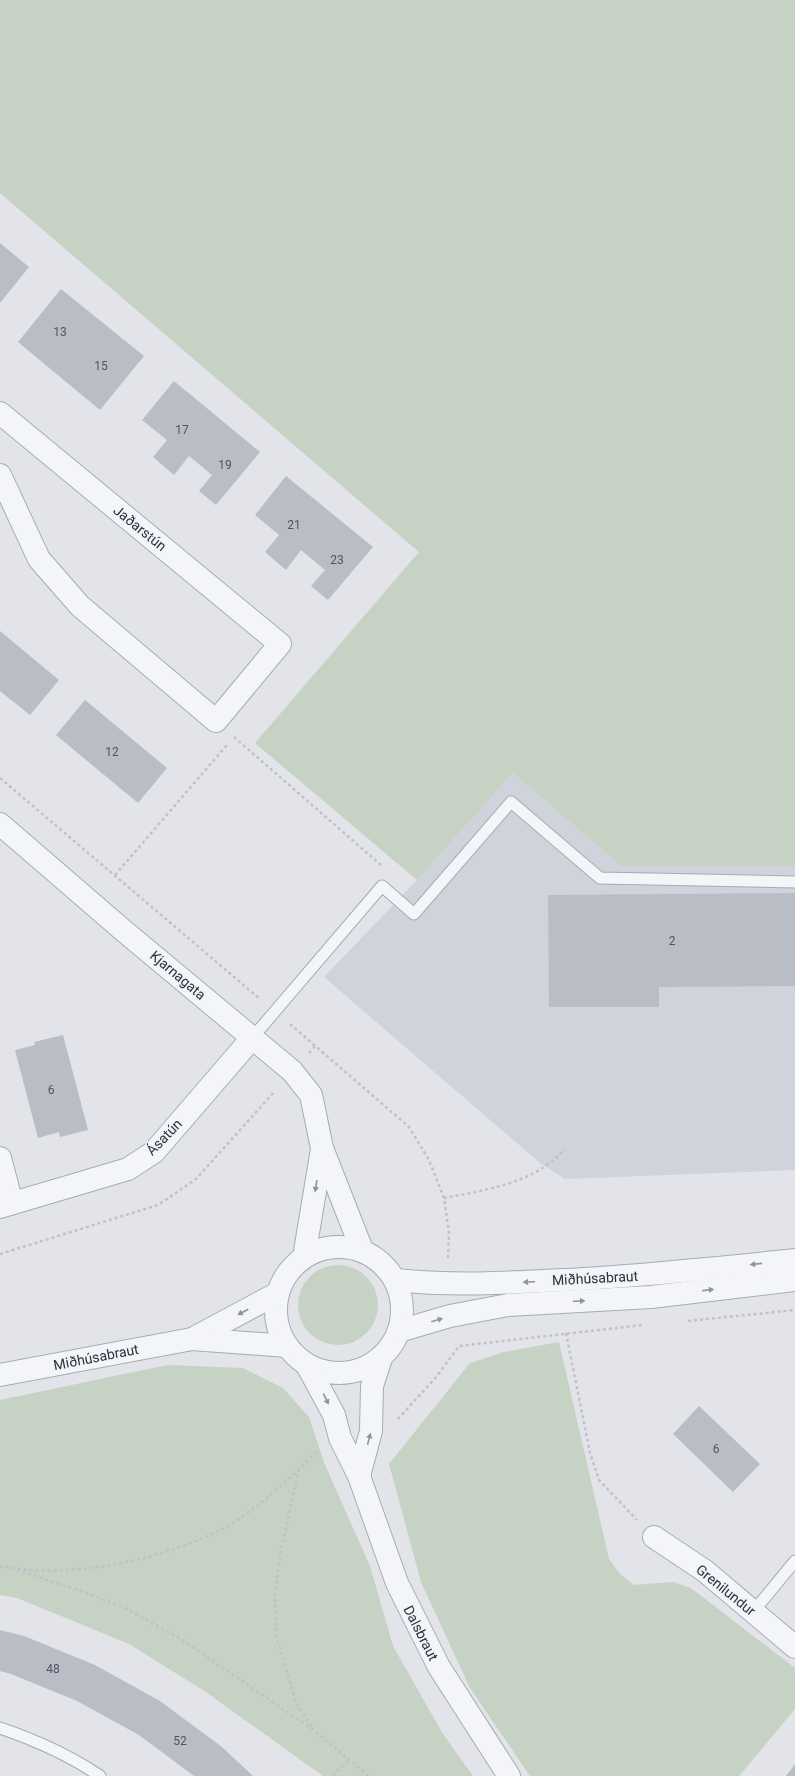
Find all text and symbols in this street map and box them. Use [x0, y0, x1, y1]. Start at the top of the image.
house number: 13 [53, 325, 67, 339]
house number: 15 [94, 359, 108, 373]
house number: 17 [175, 423, 189, 437]
house number: 19 [218, 458, 232, 472]
street label: Jaðarstún [110, 502, 170, 554]
house number: 21 [287, 518, 301, 532]
house number: 23 [330, 553, 344, 567]
house number: 12 [105, 745, 119, 759]
house number: 2 [669, 934, 676, 948]
street label: Kjarnagata [147, 947, 209, 1003]
house number: 6 [48, 1083, 55, 1097]
street label: Ásatún [142, 1115, 185, 1158]
one-way arrow [313, 1180, 319, 1192]
one-way arrow [750, 1261, 762, 1268]
street label: Miðhúsabraut [551, 1268, 639, 1288]
one-way arrow [523, 1279, 535, 1286]
one-way arrow [702, 1287, 714, 1293]
one-way arrow [573, 1298, 586, 1304]
one-way arrow [237, 1308, 249, 1315]
one-way arrow [431, 1317, 443, 1323]
street label: Miðhúsabraut [52, 1341, 140, 1373]
one-way arrow [323, 1393, 329, 1404]
one-way arrow [366, 1432, 372, 1445]
house number: 6 [713, 1442, 720, 1456]
street label: Grenilundur [693, 1561, 759, 1619]
street label: Dalsbraut [400, 1603, 442, 1664]
house number: 48 [46, 1662, 60, 1676]
house number: 52 [173, 1734, 187, 1748]

